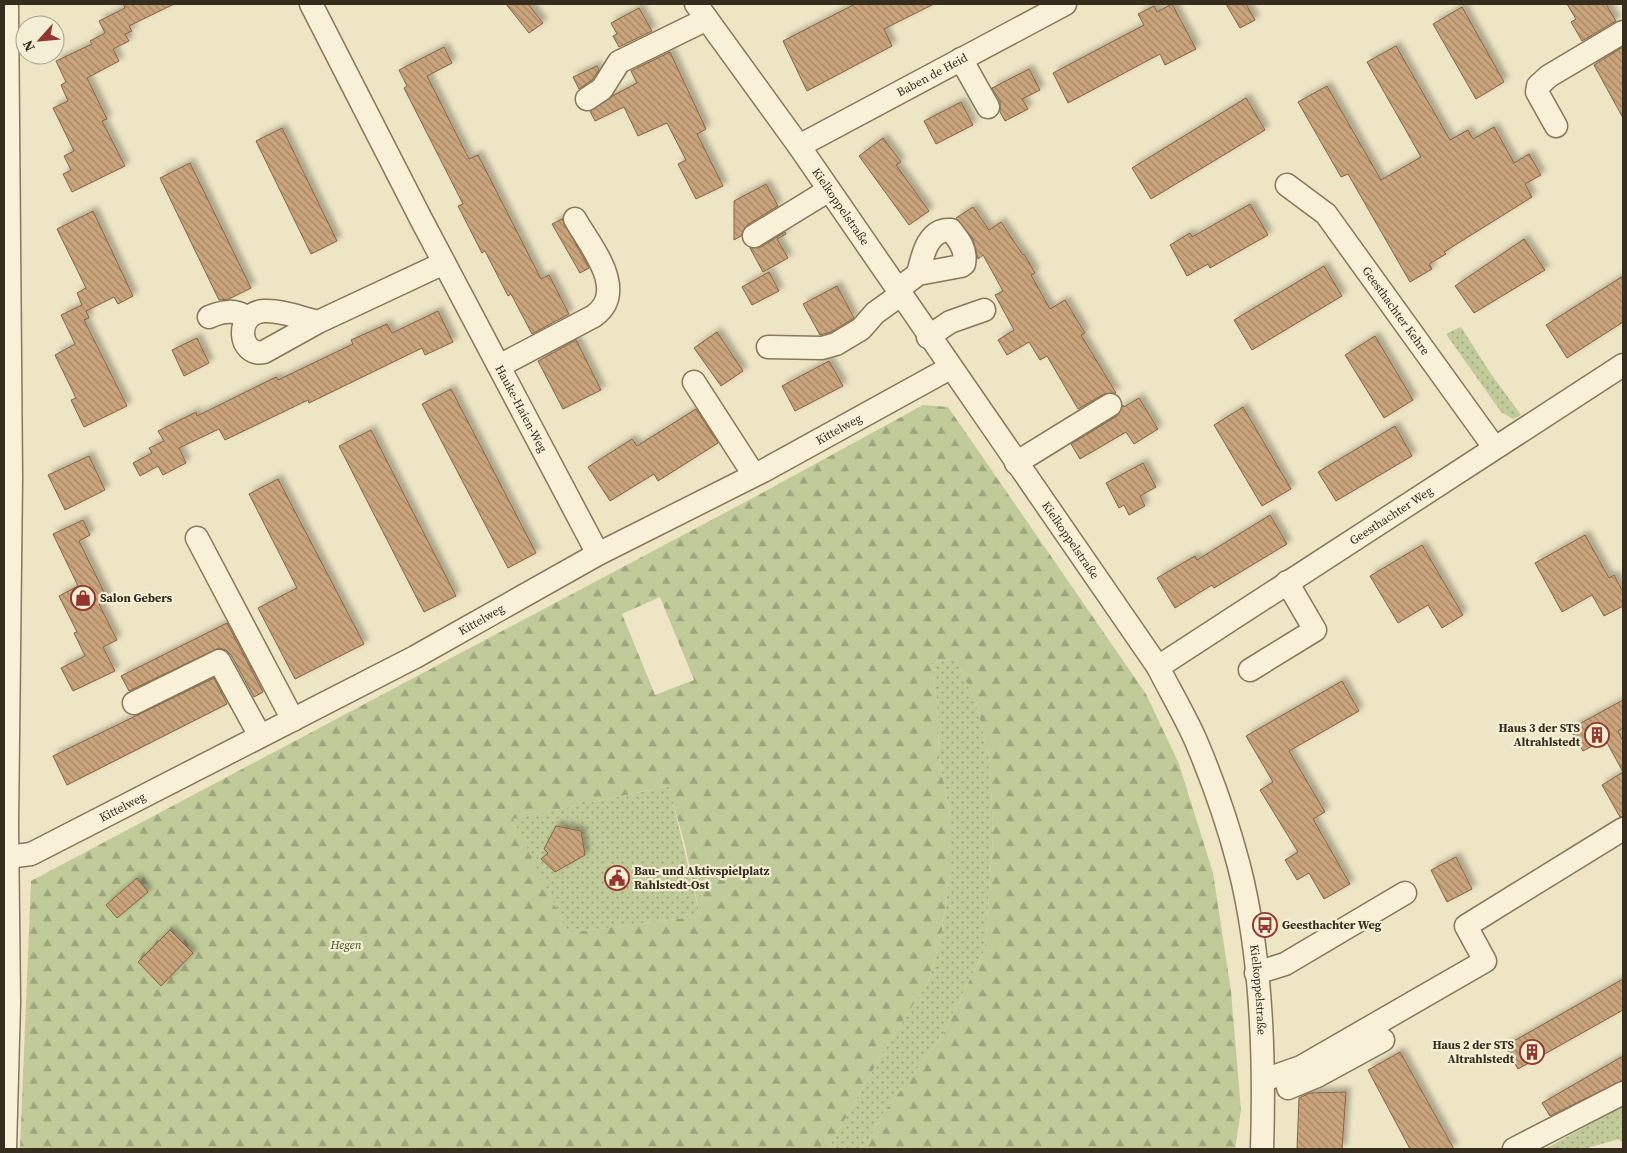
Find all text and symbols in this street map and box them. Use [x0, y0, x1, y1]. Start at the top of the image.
north arrow [15, 15, 65, 65]
text: N [17, 37, 40, 55]
street label: Baben de Heid [894, 49, 971, 100]
street label: Kielkoppelstraße [808, 165, 873, 249]
street label: Geesthachter Kehre [1358, 263, 1433, 358]
street label: Hauke-Haien-Weg [491, 362, 551, 455]
street label: Kittelweg [813, 410, 865, 448]
street label: Geesthachter Weg [1346, 483, 1436, 549]
street label: Kielkoppelstraße [1038, 498, 1103, 582]
shop icon: Salon Gebers [70, 585, 96, 611]
place label: Salon Gebers [100, 590, 173, 606]
street label: Kittelweg [456, 600, 507, 639]
place label: Haus 3 der STS Altrahlstedt [1499, 720, 1581, 750]
building icon: Haus 3 der STS Altrahlstedt [1584, 722, 1610, 748]
street label: Kittelweg [96, 788, 148, 826]
place label: Bau- und Aktivspielplatz Rahlstedt-Ost [634, 863, 770, 893]
public building icon: Bau- und Aktivspielplatz Rahlstedt-Ost [604, 865, 630, 891]
bus stop icon: Geesthachter Weg [1252, 912, 1278, 938]
place label: Geesthachter Weg [1282, 917, 1382, 933]
park label: Hegen [330, 937, 362, 953]
street label: Kielkoppelstraße [1246, 943, 1270, 1035]
place label: Haus 2 der STS Altrahlstedt [1433, 1037, 1515, 1067]
building icon: Haus 2 der STS Altrahlstedt [1519, 1039, 1545, 1065]

